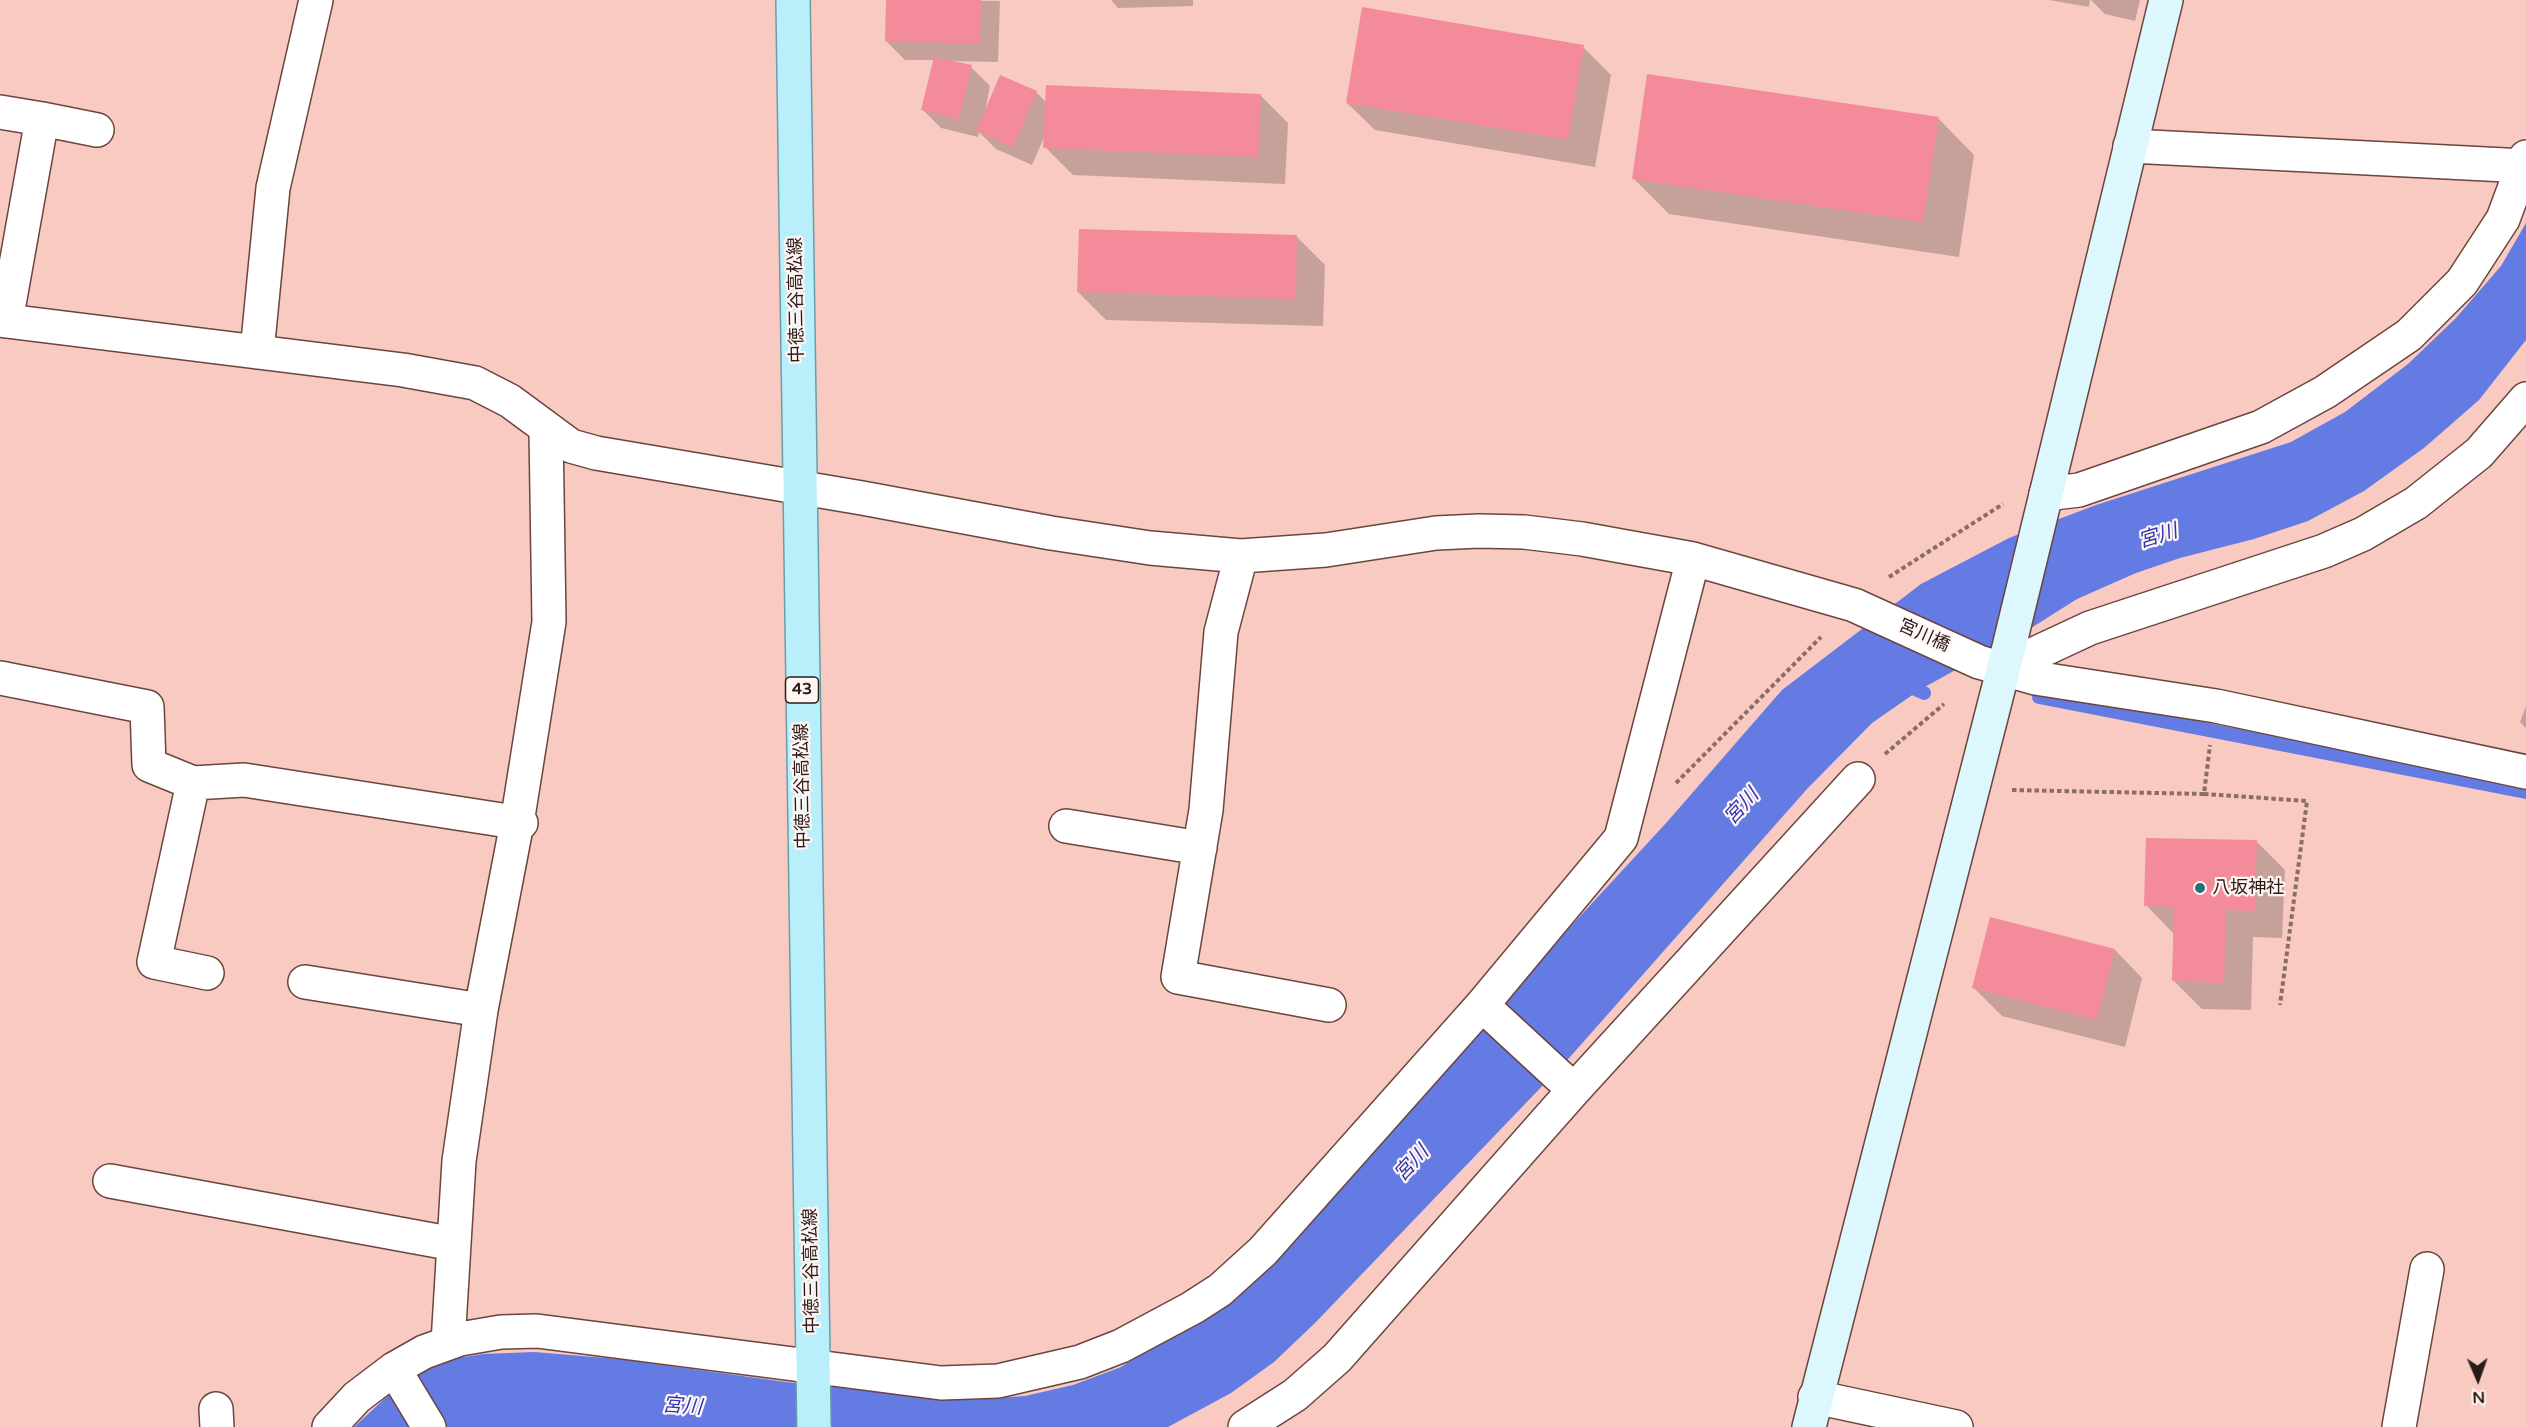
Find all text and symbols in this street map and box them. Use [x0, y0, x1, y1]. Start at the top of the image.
street label: 中徳三谷高松線 [785, 237, 809, 363]
water label: 宮川 [2135, 520, 2181, 554]
street label: 宮川橋 [1895, 615, 1953, 657]
road number: 43 [786, 677, 818, 703]
street label: 中徳三谷高松線 [791, 723, 815, 849]
water label: 宮川 [1720, 784, 1764, 830]
place label: 八坂神社 [2212, 877, 2284, 899]
marker: 八坂神社 [2193, 881, 2207, 895]
water label: 宮川 [1390, 1141, 1434, 1187]
street label: 中徳三谷高松線 [800, 1208, 824, 1334]
north arrow [2448, 1349, 2508, 1409]
text: N [2472, 1387, 2485, 1407]
water label: 宮川 [661, 1394, 703, 1420]

